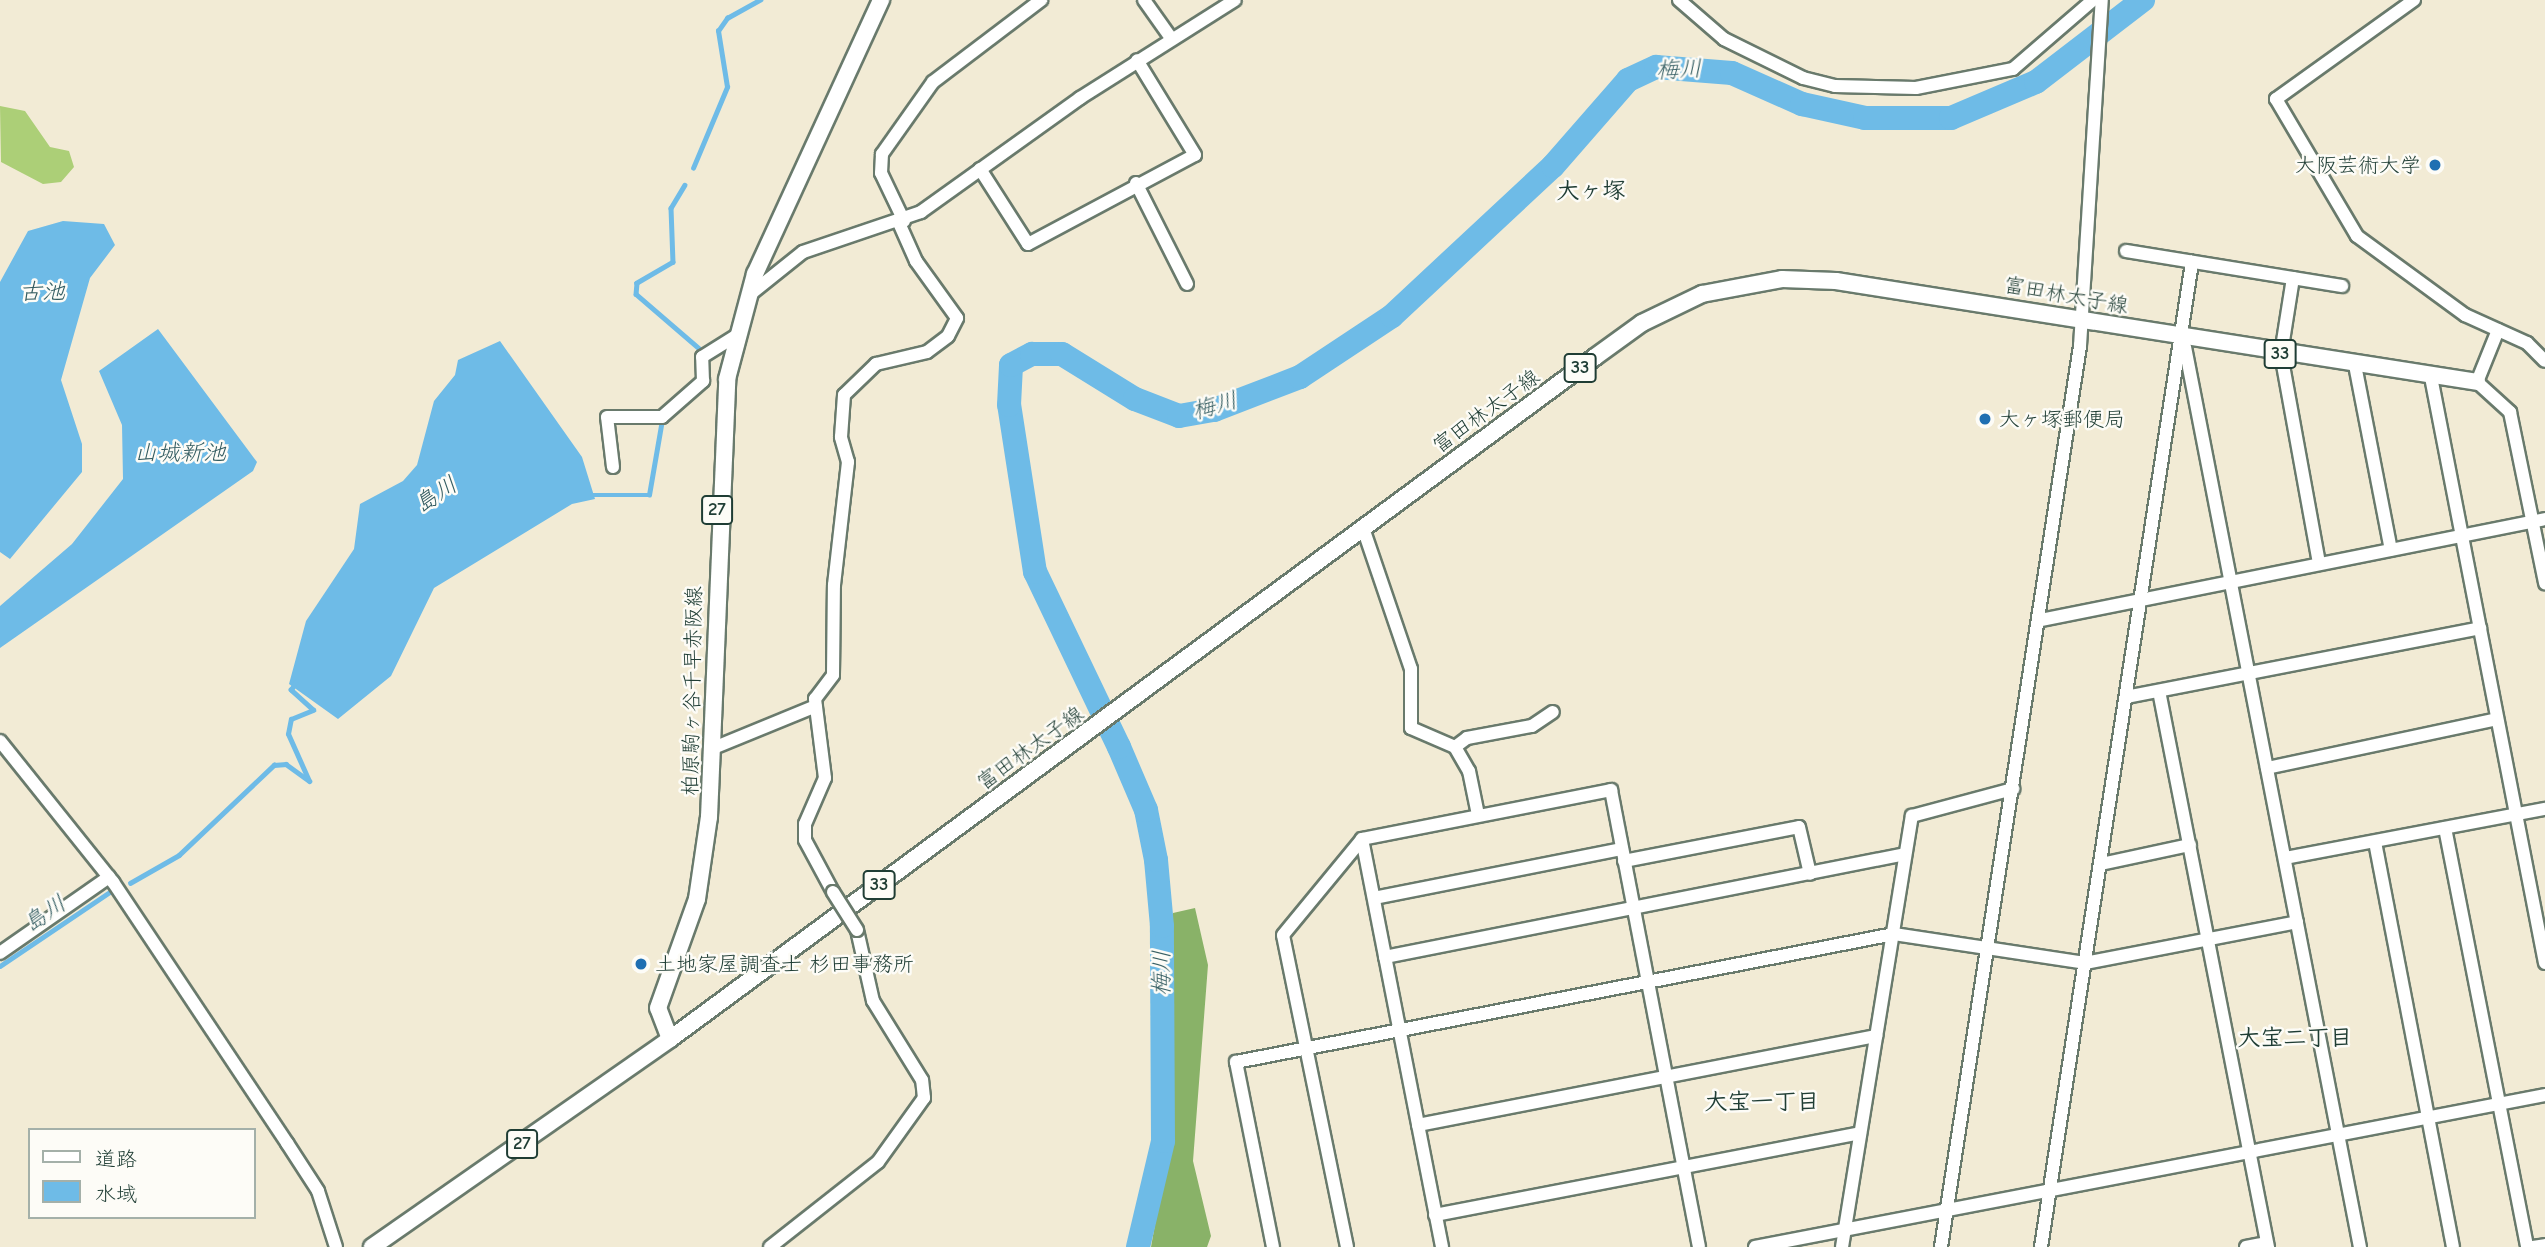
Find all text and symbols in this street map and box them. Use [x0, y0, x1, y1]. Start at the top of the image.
water label: 梅川 [1655, 55, 1703, 85]
place label: 大阪芸術大学 [2295, 152, 2421, 178]
marker: 大阪芸術大学 [2427, 157, 2443, 173]
district label: 大ヶ塚 [1557, 177, 1625, 205]
street label: 富田林太子線 [2002, 272, 2130, 318]
water label: 古池 [19, 278, 65, 306]
road number: 33 [2262, 338, 2298, 370]
road number: 33 [1562, 352, 1598, 384]
street label: 富田林太子線 [1428, 364, 1544, 458]
water label: 梅川 [1189, 386, 1241, 426]
place label: 大ヶ塚郵便局 [1999, 406, 2125, 432]
marker: 大ヶ塚郵便局 [1977, 411, 1993, 427]
water label: 山城新池 [134, 439, 226, 467]
water label: 島川 [409, 471, 463, 519]
road number: 27 [700, 495, 734, 526]
street label: 柏原駒ヶ谷千早赤阪線 [678, 586, 706, 796]
street label: 富田林太子線 [972, 701, 1088, 795]
road number: 33 [862, 870, 896, 900]
water label: 島川 [18, 890, 72, 938]
water label: 梅川 [1148, 950, 1176, 996]
place label: 土地家屋調査士 杉田事務所 [655, 951, 914, 977]
marker: 土地家屋調査士 杉田事務所 [633, 956, 649, 972]
district label: 大宝二丁目 [2238, 1024, 2352, 1052]
district label: 大宝一丁目 [1705, 1088, 1819, 1116]
legend [28, 1128, 256, 1219]
road number: 27 [504, 1128, 540, 1160]
text: 道路 [95, 1147, 137, 1171]
text: 水域 [95, 1182, 137, 1206]

